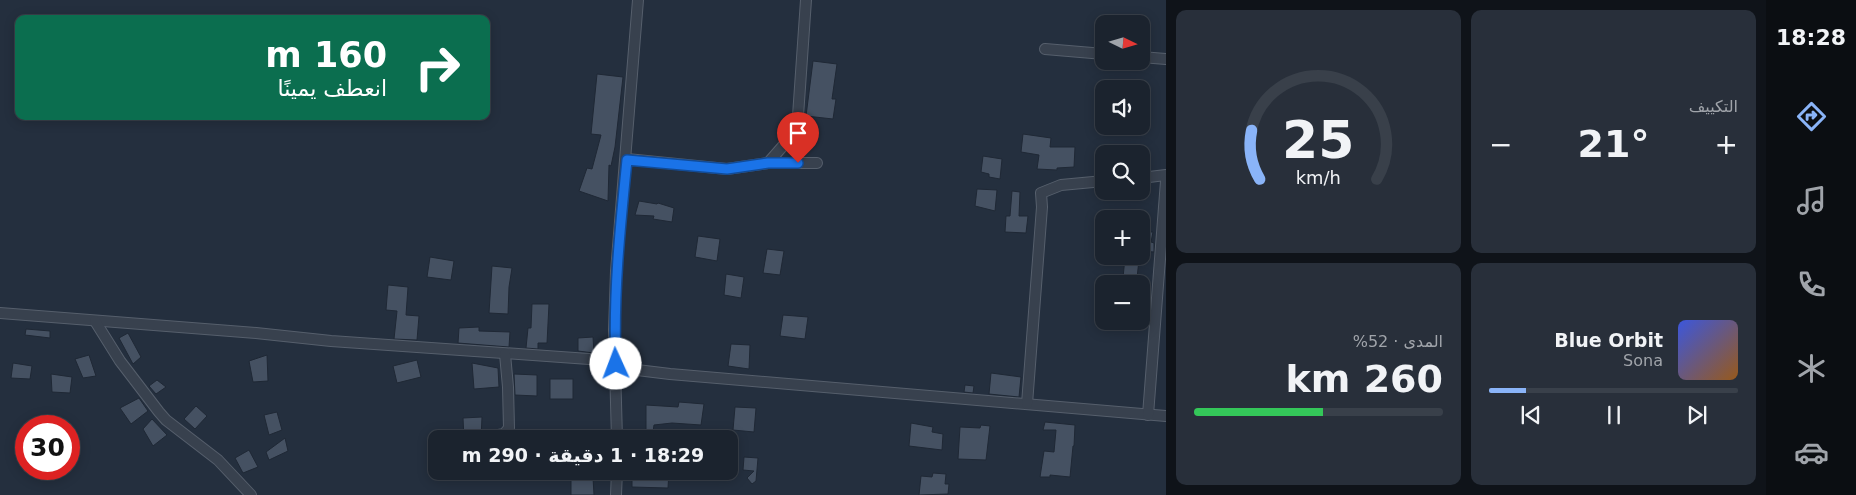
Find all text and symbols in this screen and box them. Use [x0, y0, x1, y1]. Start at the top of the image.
north arrow [1095, 15, 1150, 70]
map controls [1095, 15, 1150, 330]
text: 18:28 [1776, 25, 1846, 50]
text: 160 m [265, 35, 387, 75]
icon: right [405, 35, 470, 100]
text: انعطف يمينًا [278, 76, 387, 101]
button: sound [1095, 80, 1150, 135]
text: التكييف [1689, 97, 1738, 116]
icon: directions [1794, 99, 1829, 134]
text: 25 [1282, 110, 1355, 170]
pin [777, 112, 819, 163]
icon: arrive [784, 119, 812, 147]
text: 21° [1578, 122, 1649, 166]
text: − [1489, 128, 1512, 161]
text: + [1715, 128, 1738, 161]
button: search [1095, 145, 1150, 200]
text: km/h [1296, 167, 1341, 188]
icon: music [1794, 183, 1829, 218]
button: + [1095, 210, 1150, 265]
icon: phone [1794, 267, 1829, 302]
button: − [1095, 275, 1150, 330]
text: Blue Orbit [1554, 329, 1663, 351]
text: المدى · 52% [1353, 332, 1443, 351]
position arrow [589, 337, 641, 389]
text: Sona [1623, 351, 1663, 370]
icon: climate [1794, 351, 1829, 386]
text: 260 km [1286, 357, 1443, 401]
icon: previous [1517, 401, 1545, 429]
icon: pause [1600, 401, 1628, 429]
icon: next [1683, 401, 1711, 429]
speed limit sign: 30 [15, 415, 80, 480]
icon: car [1794, 435, 1829, 470]
text: 18:29 · 1 دقيقة · 290 m [462, 444, 704, 466]

